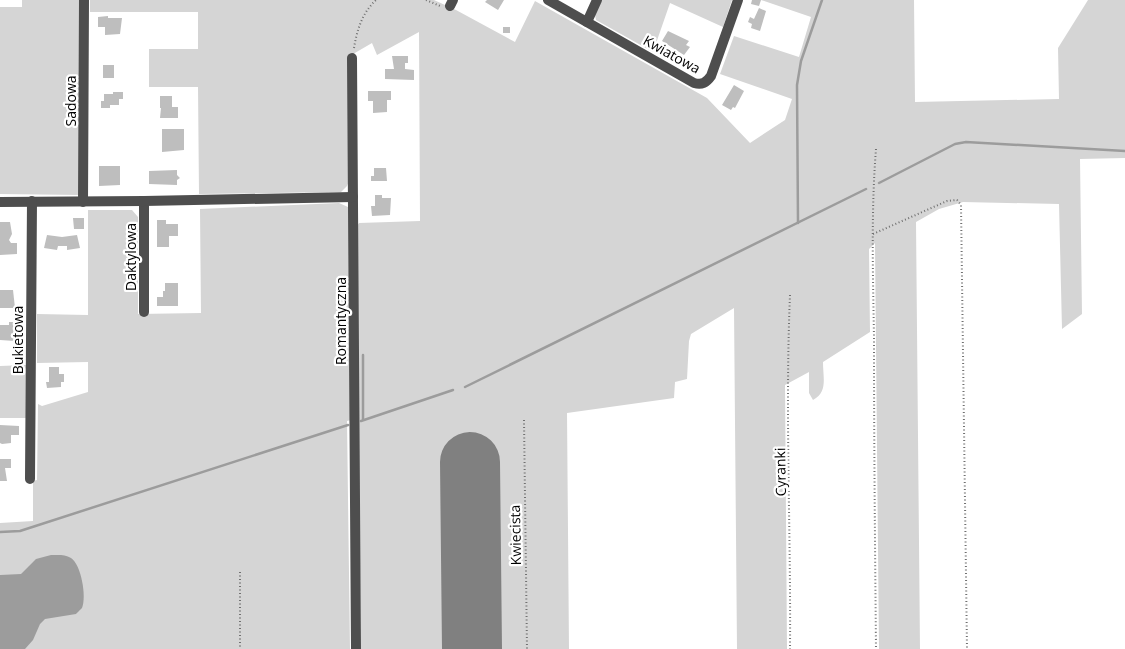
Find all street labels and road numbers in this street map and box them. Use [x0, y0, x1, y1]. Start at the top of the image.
street label: Kwiatowa [640, 30, 704, 78]
street label: Sadowa [61, 75, 80, 127]
street label: Daktylowa [121, 223, 140, 291]
street label: Romantyczna [331, 277, 350, 365]
street label: Bukietowa [8, 306, 27, 374]
street label: Cyranki [770, 447, 790, 497]
street label: Kwiecista [505, 505, 525, 565]

